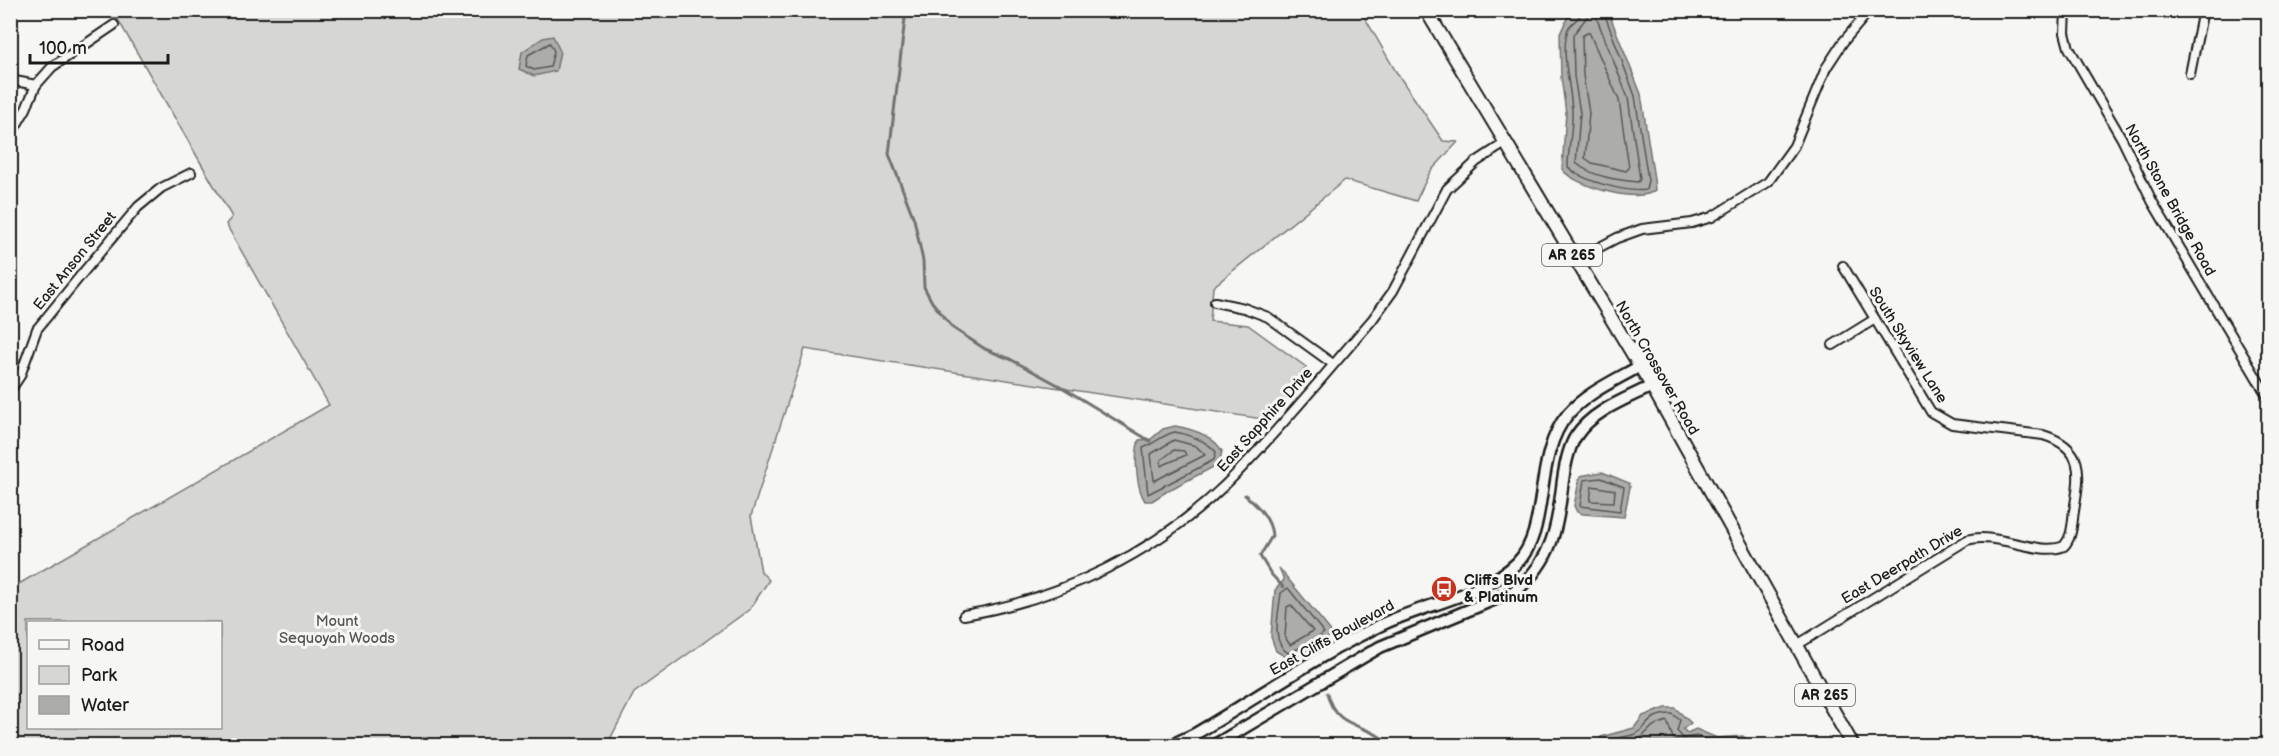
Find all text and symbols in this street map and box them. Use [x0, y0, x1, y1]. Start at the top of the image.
scale bar [30, 27, 168, 65]
text: 100 m [39, 38, 87, 59]
street label: North Stone Bridge Road [2120, 121, 2220, 279]
street label: East Anson Street [29, 208, 121, 314]
road number: AR 265 [1542, 244, 1602, 266]
street label: South Skyview Lane [1864, 283, 1952, 407]
street label: North Crossover Road [1611, 298, 1703, 438]
street label: East Sapphire Drive [1213, 364, 1317, 476]
street label: East Deerpath Drive [1838, 521, 1966, 609]
place label: Cliffs Blvd & Platinum [1464, 571, 1538, 607]
bus stop icon: Cliffs Blvd & Platinum [1429, 574, 1459, 604]
street label: East Cliffs Boulevard [1266, 596, 1398, 680]
park label: Mount Sequoyah Woods [279, 612, 396, 648]
legend [27, 621, 222, 729]
text: Road [81, 635, 125, 656]
text: Park [81, 665, 117, 686]
road number: AR 265 [1795, 684, 1855, 706]
text: Water [81, 695, 129, 716]

